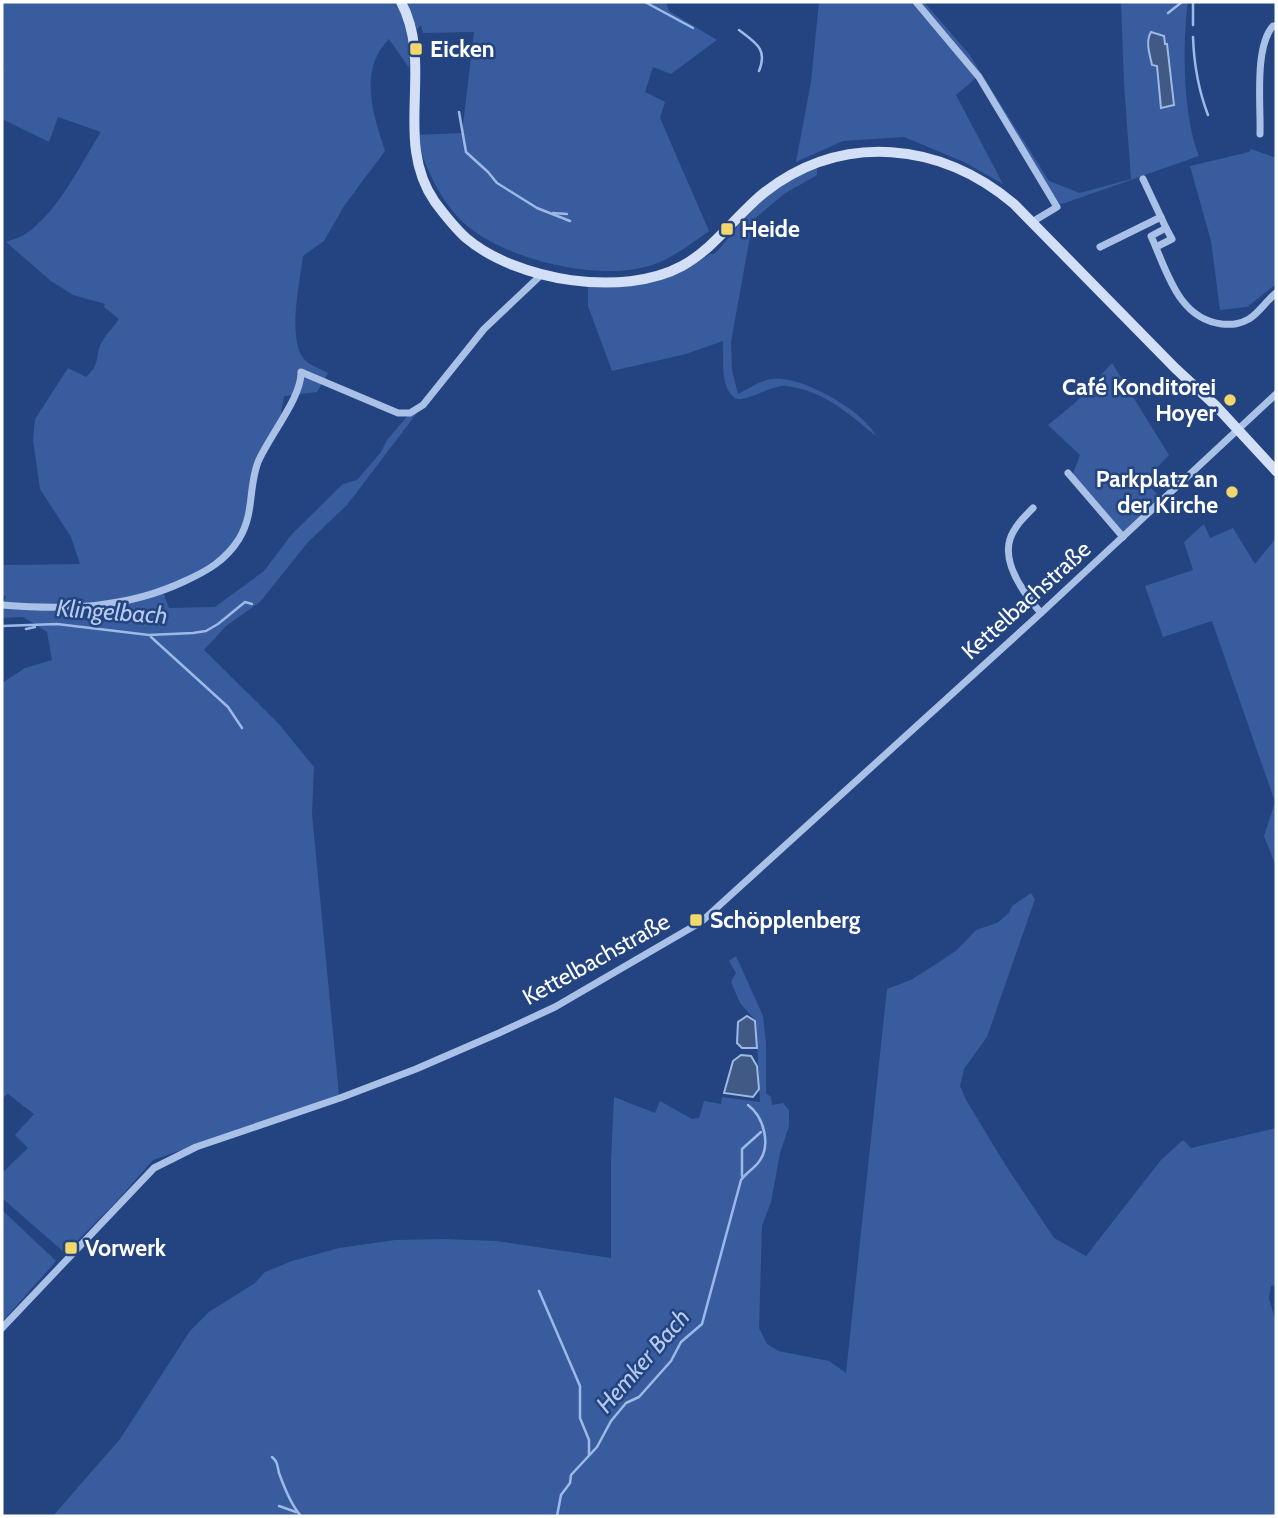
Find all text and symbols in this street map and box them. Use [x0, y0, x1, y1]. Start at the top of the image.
place label: Eicken [430, 35, 495, 63]
marker: Eicken [408, 41, 424, 57]
place label: Heide [741, 215, 800, 243]
marker: Heide [719, 221, 735, 237]
place label: Café Konditorei Hoyer [1062, 373, 1216, 427]
marker: Café Konditorei Hoyer [1222, 392, 1238, 408]
place label: Parkplatz an der Kirche [1096, 465, 1218, 519]
marker: Parkplatz an der Kirche [1224, 484, 1240, 500]
street label: Kettelbachstraße [956, 535, 1096, 665]
water label: Klingelbach [55, 593, 169, 630]
place label: Schöpplenberg [710, 906, 861, 934]
street label: Kettelbachstraße [518, 907, 675, 1011]
marker: Schöpplenberg [688, 912, 704, 928]
place label: Vorwerk [85, 1234, 167, 1262]
marker: Vorwerk [63, 1240, 79, 1256]
water label: Hemker Bach [590, 1303, 696, 1419]

